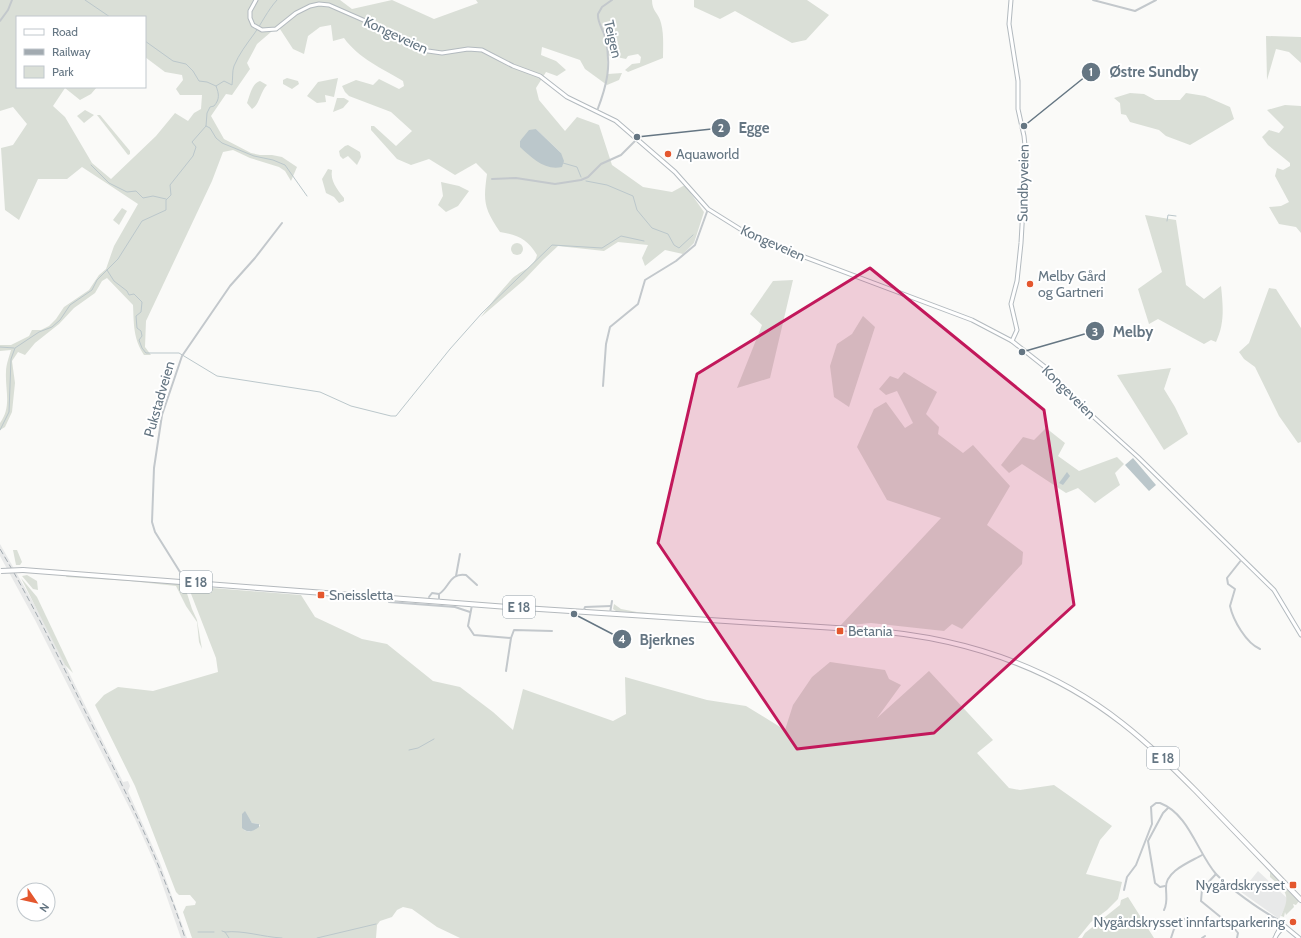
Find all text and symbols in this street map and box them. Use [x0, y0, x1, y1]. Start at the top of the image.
street label: Kongeveien [361, 12, 431, 58]
legend [16, 16, 146, 88]
street label: Teigen [600, 18, 626, 60]
text: Road [52, 24, 78, 39]
text: Railway [52, 44, 90, 59]
callout: Østre Sundby [1081, 59, 1206, 86]
text: Østre Sundby [1110, 63, 1199, 81]
text: Park [52, 64, 74, 79]
text: 1 [1089, 64, 1093, 79]
callout: Egge [711, 114, 778, 141]
text: Egge [738, 119, 770, 137]
text: 2 [718, 120, 724, 135]
street label: Sundbyveien [1013, 144, 1033, 222]
place label: Aquaworld [676, 145, 739, 163]
marker: Aquaworld [663, 149, 673, 159]
street label: Kongeveien [738, 221, 808, 265]
place label: Melby Gård og Gartneri [1038, 267, 1106, 301]
marker: Melby Gård og Gartneri [1025, 279, 1035, 289]
callout: Melby [1085, 318, 1162, 345]
text: Melby [1113, 323, 1154, 341]
text: 3 [1092, 324, 1098, 339]
street label: Pukstadveien [140, 359, 179, 439]
street label: Kongeveien [1038, 361, 1100, 423]
road number: E 18 [180, 571, 212, 593]
place label: Sneissletta [329, 586, 393, 604]
marker: Sneissletta [316, 590, 326, 600]
road number: E 18 [503, 596, 535, 618]
place label: Betania [848, 622, 893, 640]
callout: Bjerknes [612, 626, 703, 653]
marker: Betania [835, 626, 845, 636]
text: 4 [618, 631, 626, 646]
text: Bjerknes [639, 631, 695, 649]
road number: E 18 [1147, 747, 1179, 769]
place label: Nygårdskrysset [1196, 876, 1285, 894]
marker: Nygårdskrysset [1288, 880, 1298, 890]
north arrow [16, 882, 56, 922]
text: N [36, 900, 52, 915]
place label: Nygårdskrysset innfartsparkering [1093, 913, 1286, 931]
marker: Nygårdskrysset innfartsparkering [1288, 917, 1298, 927]

